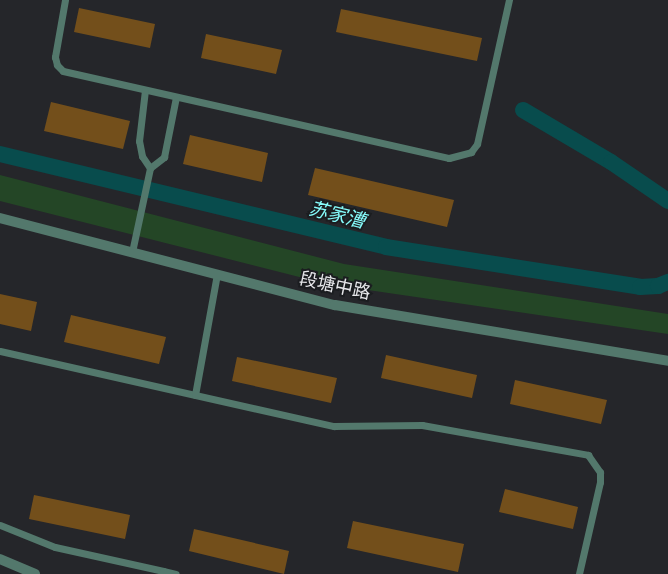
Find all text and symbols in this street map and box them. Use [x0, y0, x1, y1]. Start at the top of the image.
water label: 苏家漕 [307, 197, 367, 233]
street label: 段塘中路 [298, 268, 372, 304]

